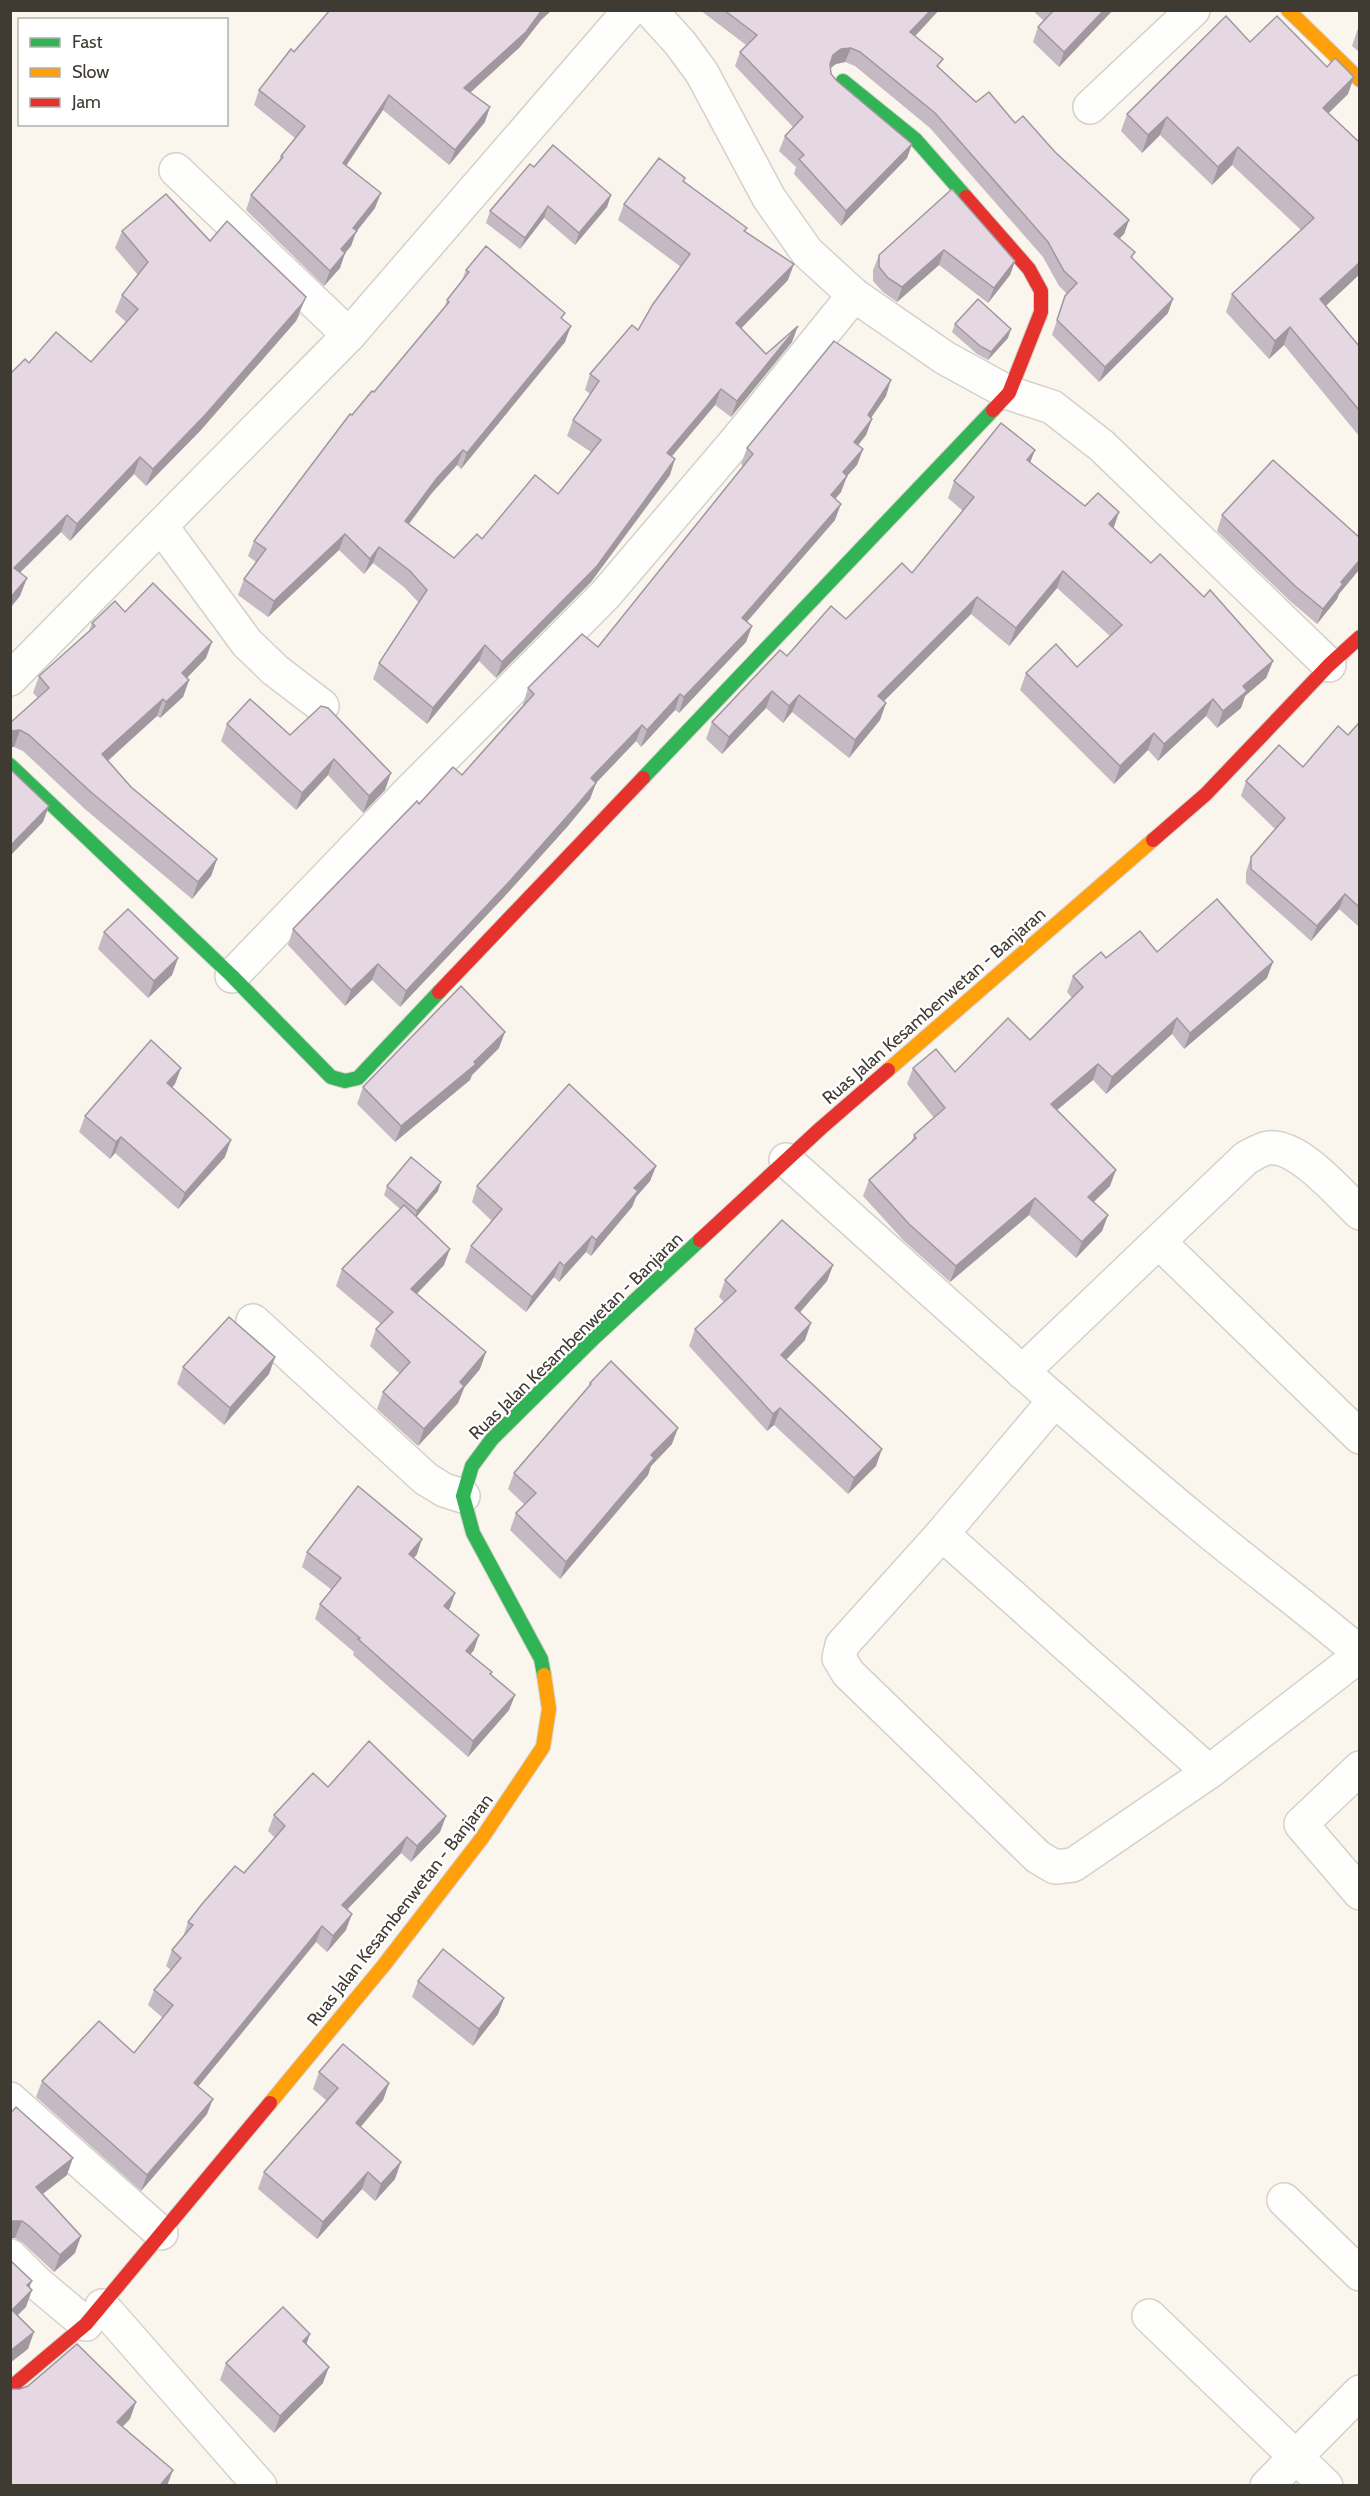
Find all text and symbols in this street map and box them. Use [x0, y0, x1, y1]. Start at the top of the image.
legend [18, 18, 228, 126]
text: Fast [72, 31, 103, 53]
text: Slow [72, 61, 109, 83]
text: Jam [71, 91, 101, 113]
street label: Ruas Jalan Kesambenwetan - Banjaran [818, 903, 1050, 1109]
street label: Ruas Jalan Kesambenwetan - Banjaran [464, 1228, 688, 1444]
street label: Ruas Jalan Kesambenwetan - Banjaran [302, 1789, 498, 2031]

